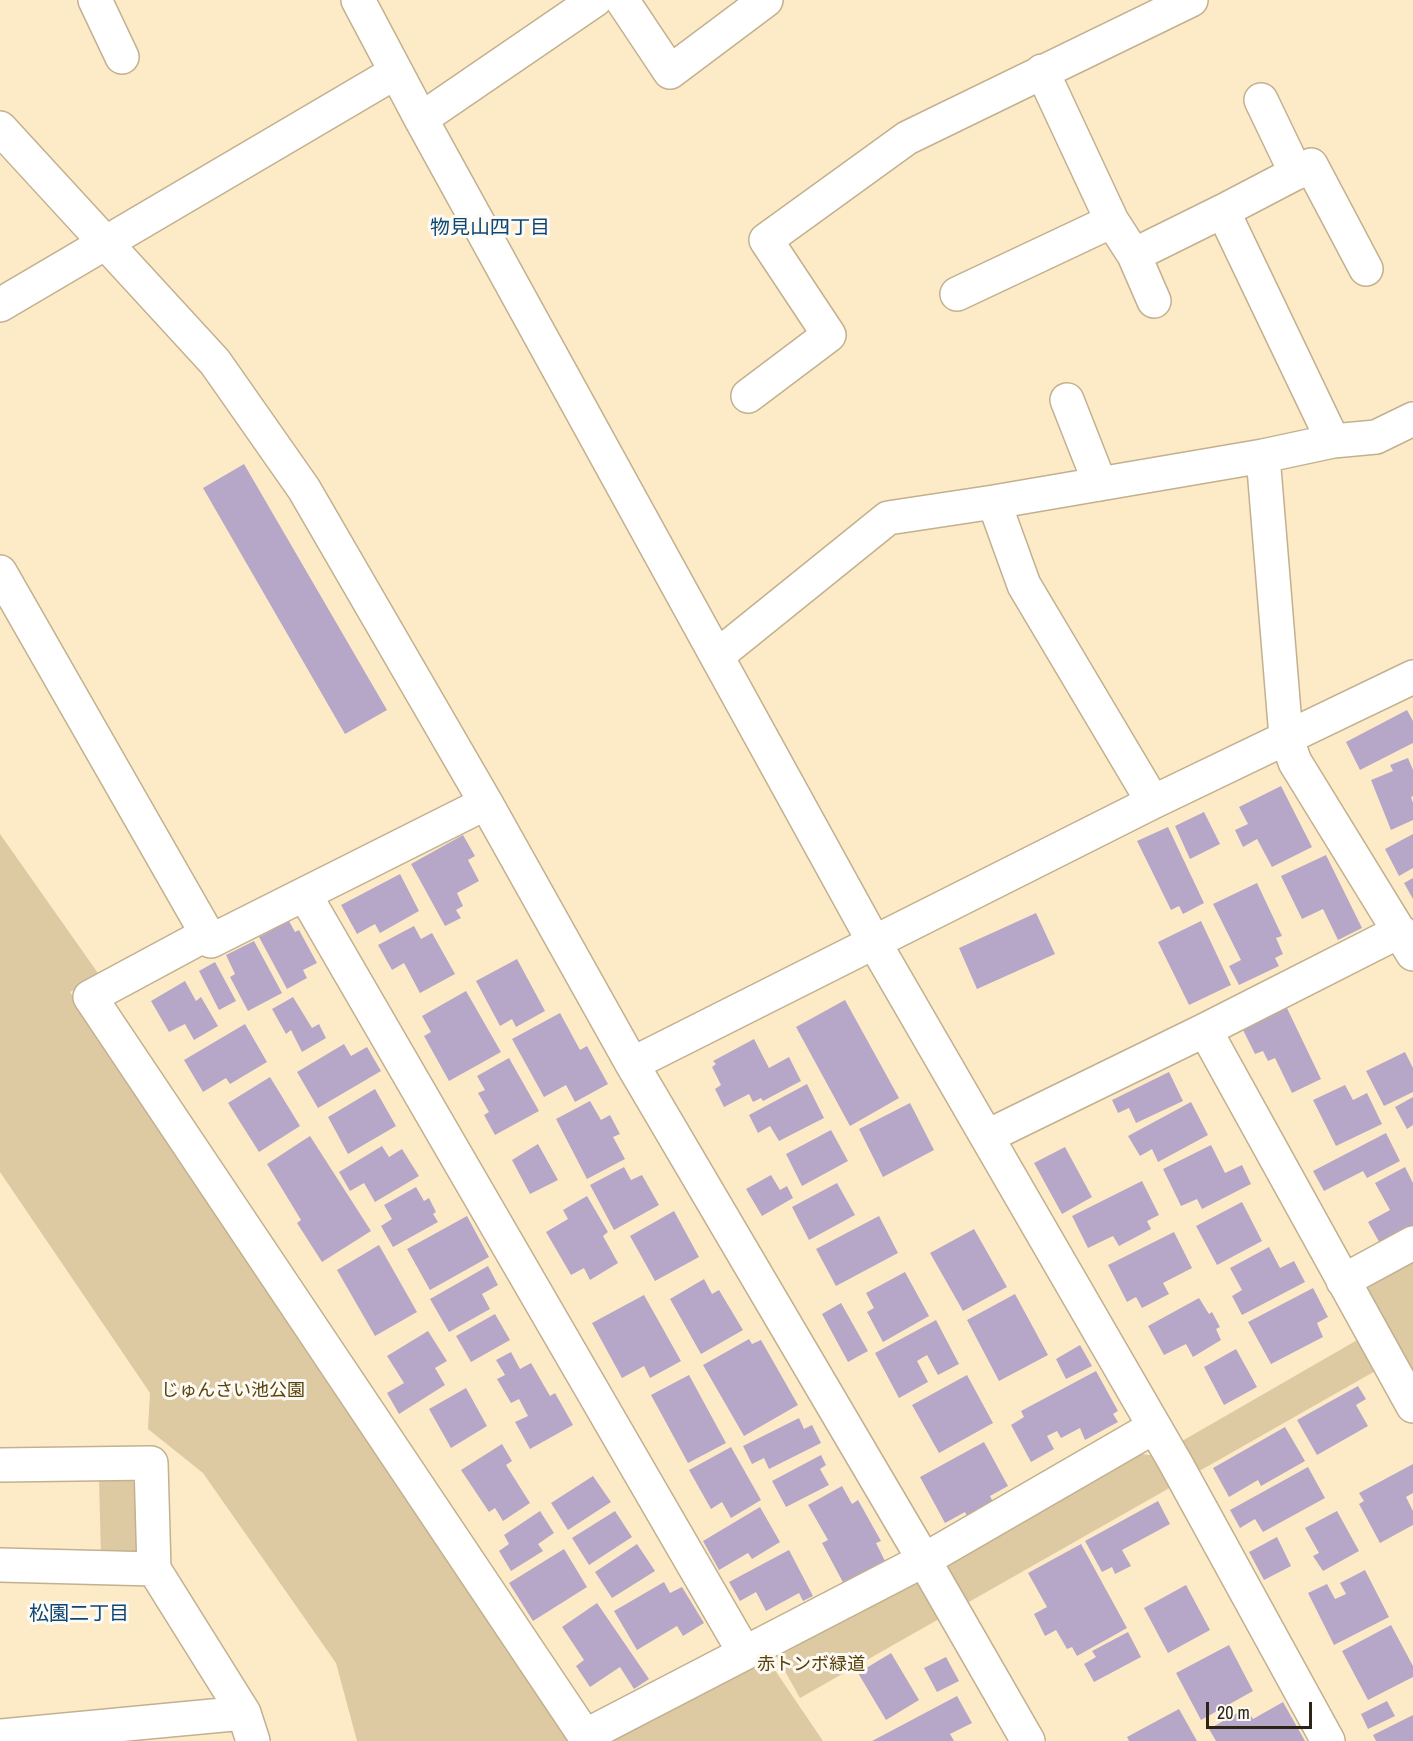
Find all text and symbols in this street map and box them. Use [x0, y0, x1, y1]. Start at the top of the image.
district label: 物見山四丁目 [430, 217, 550, 241]
park label: じゅんさい池公園 [161, 1380, 305, 1402]
district label: 松園二丁目 [29, 1603, 129, 1627]
park label: 赤トンボ緑道 [757, 1654, 865, 1676]
scale bar [1209, 1690, 1316, 1728]
text: 20 m [1217, 1700, 1250, 1725]

